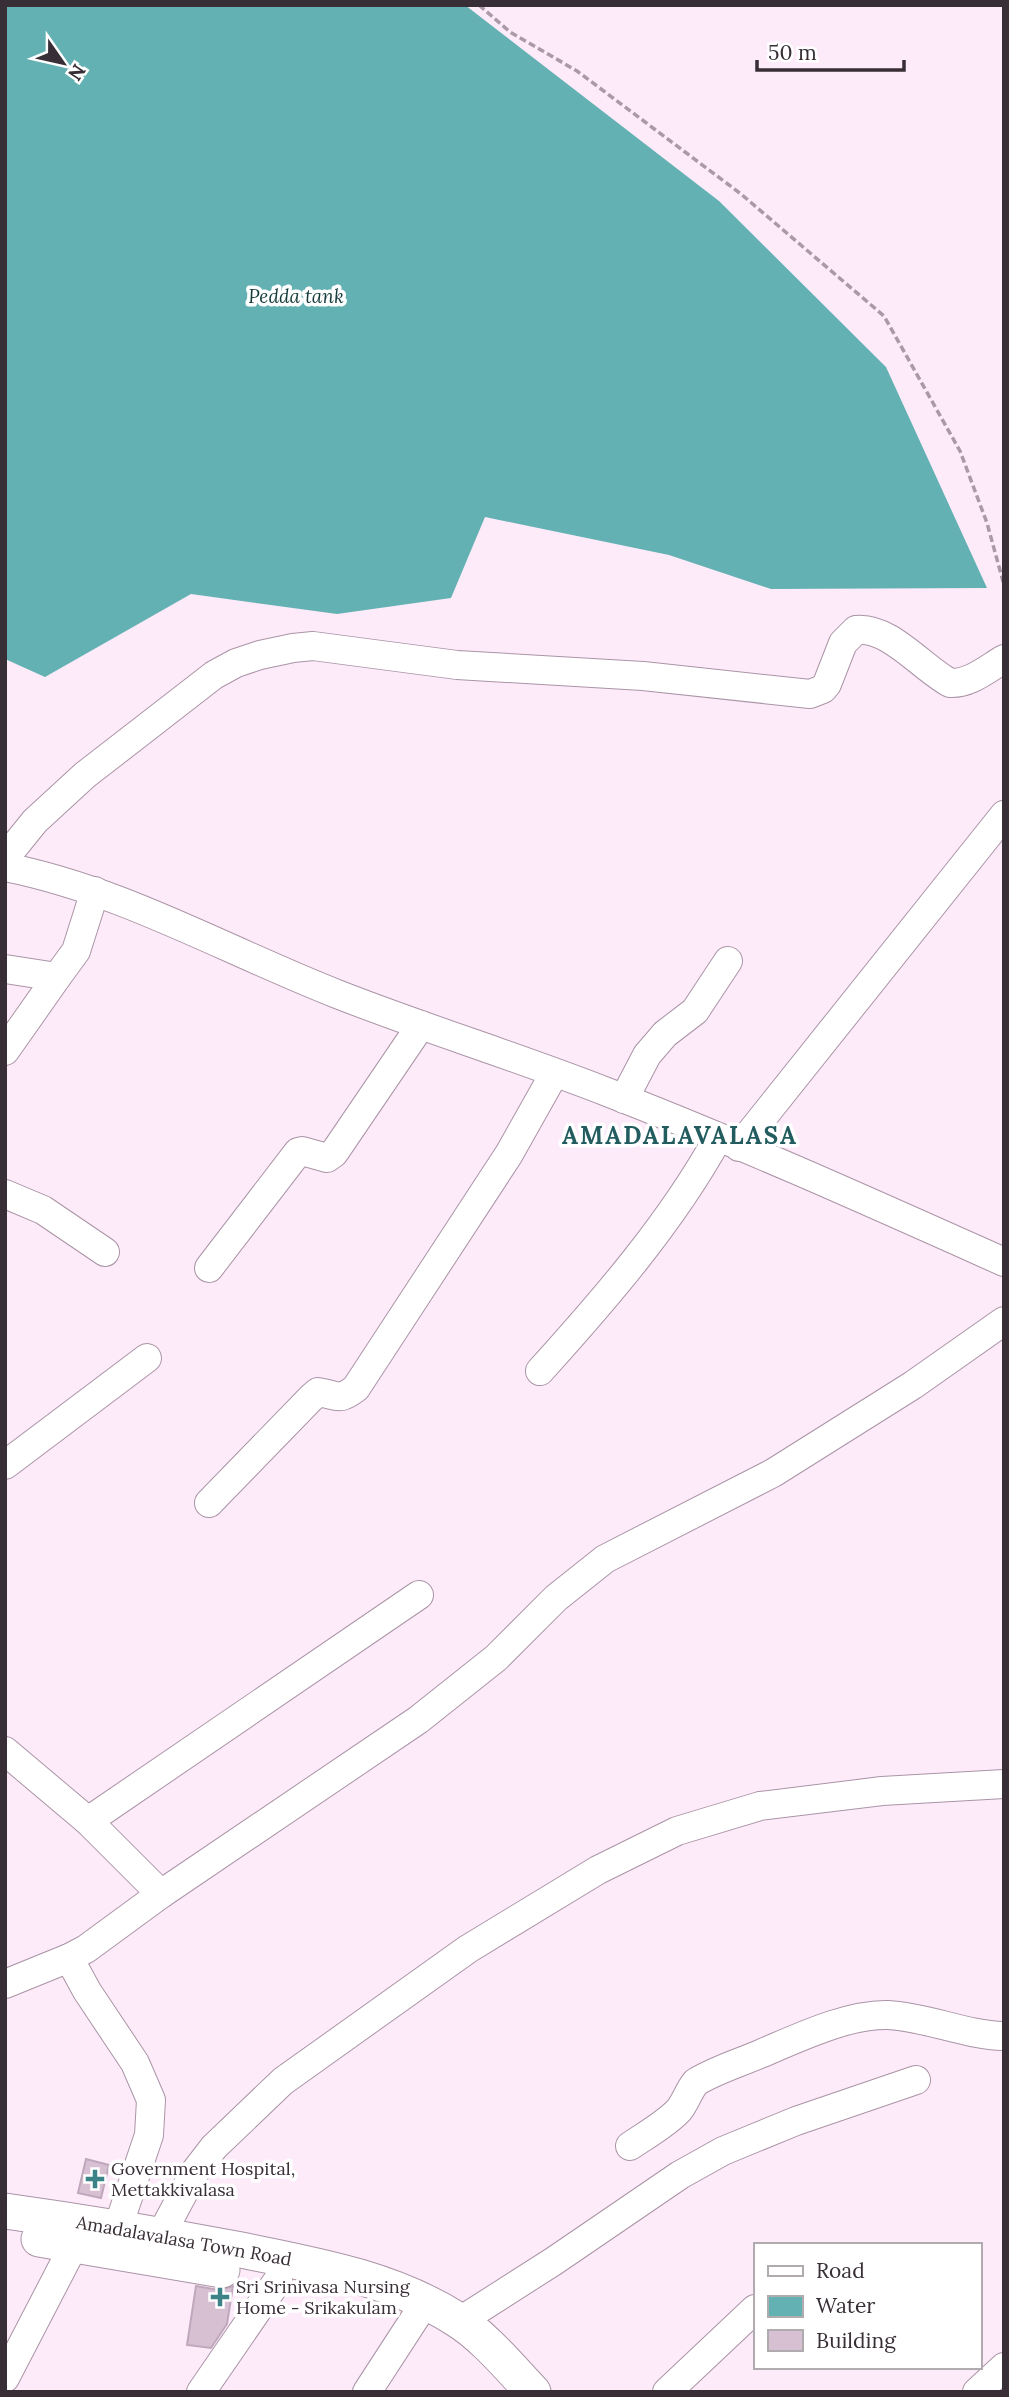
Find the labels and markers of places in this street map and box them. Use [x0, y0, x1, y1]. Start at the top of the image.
place label: Government Hospital, Mettakkivalasa [111, 2157, 295, 2201]
marker: Government Hospital, Mettakkivalasa [85, 2169, 105, 2189]
place label: Sri Srinivasa Nursing Home - Srikakulam [236, 2275, 411, 2319]
marker: Sri Srinivasa Nursing Home - Srikakulam [210, 2287, 230, 2307]

